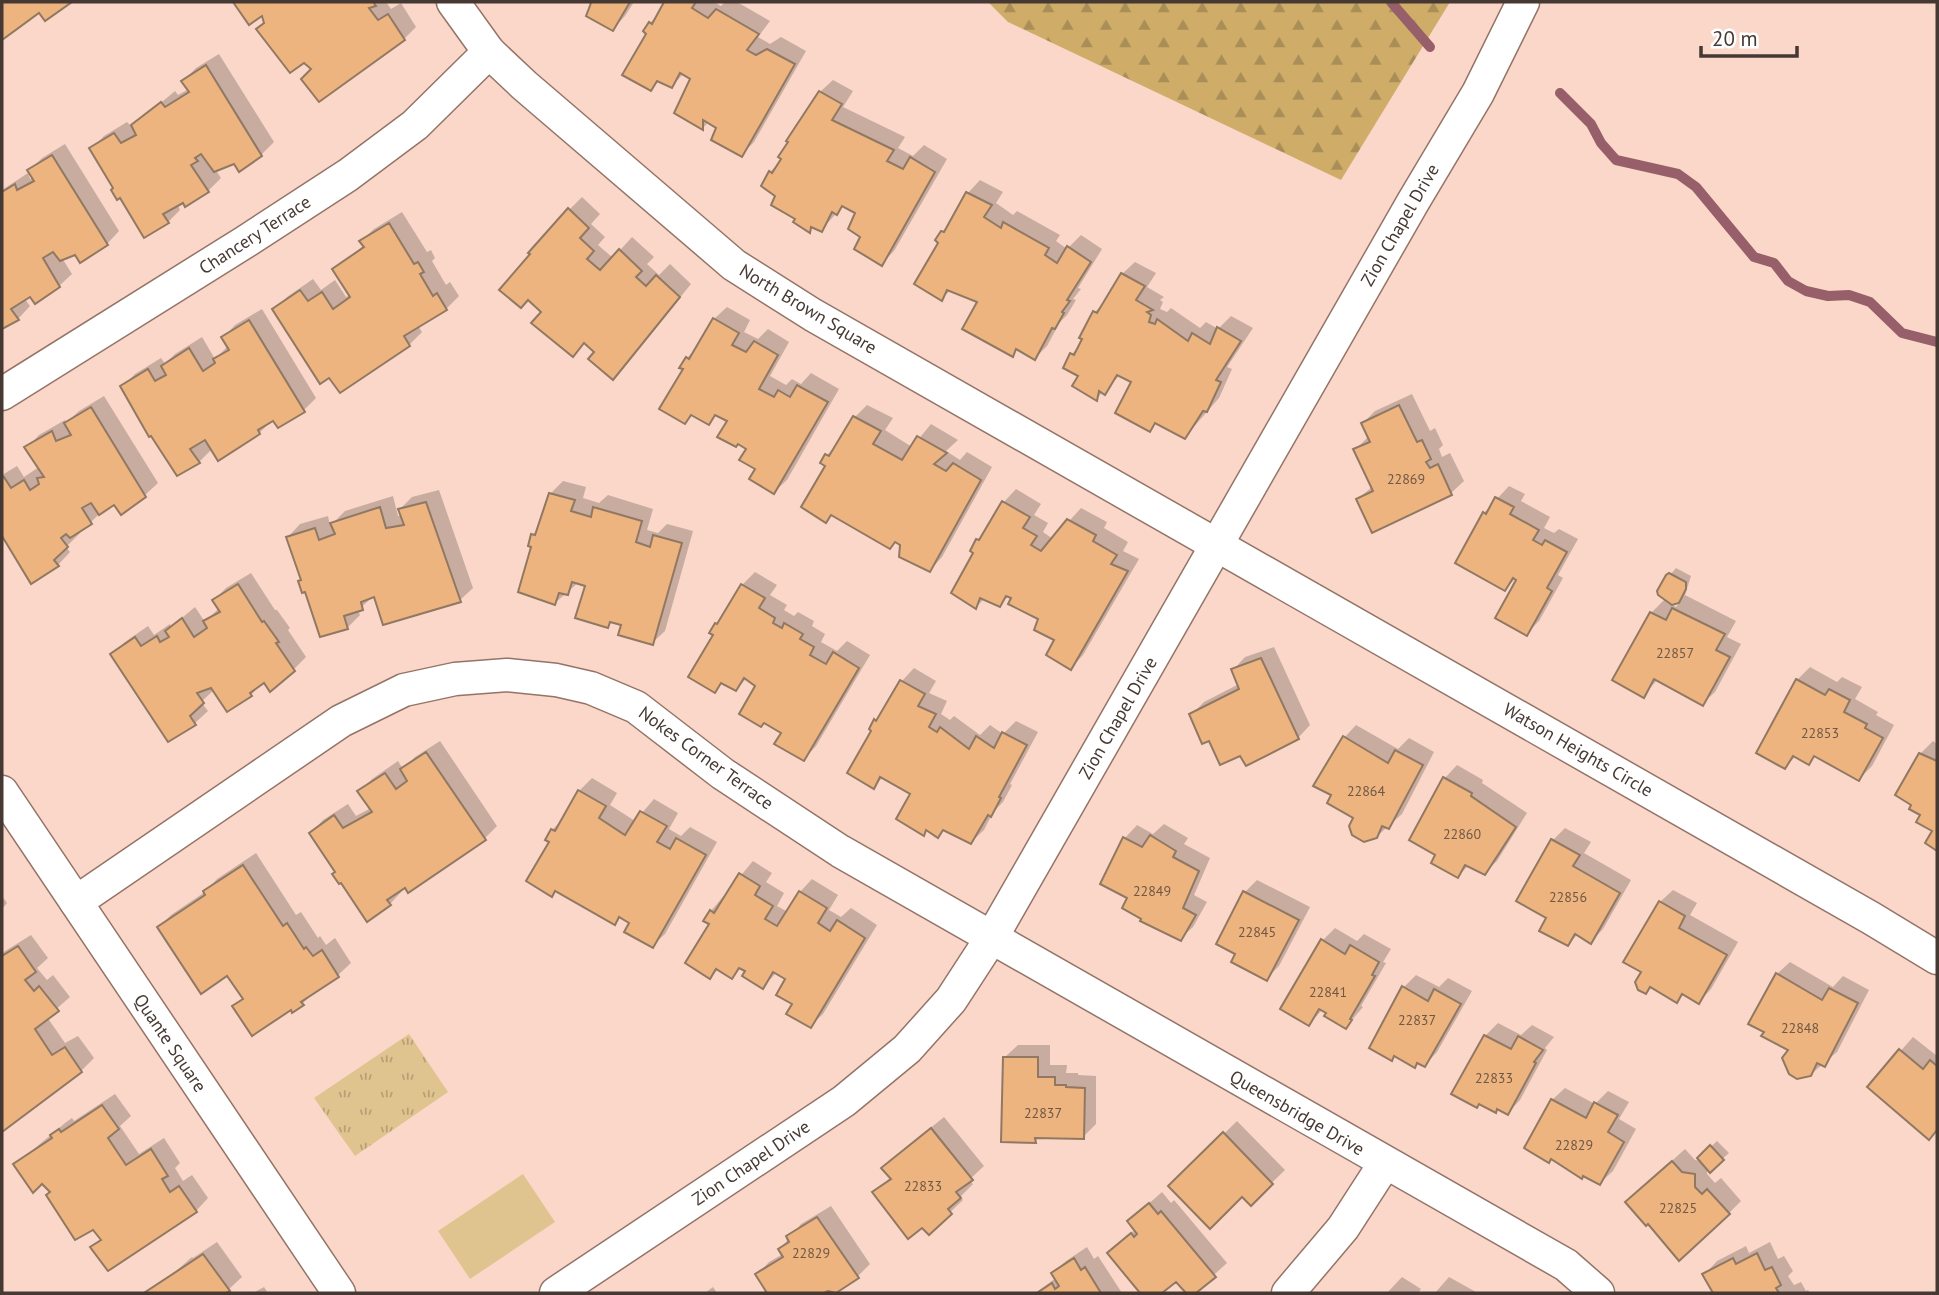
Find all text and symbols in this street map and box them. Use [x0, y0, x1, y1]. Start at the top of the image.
scale bar [1701, 14, 1797, 58]
text: 20 m [1712, 25, 1758, 52]
street label: Zion Chapel Drive [1355, 160, 1444, 290]
street label: Chancery Terrace [194, 190, 315, 279]
street label: North Brown Square [735, 258, 881, 359]
house number: 22869 [1387, 470, 1425, 488]
house number: 22857 [1656, 644, 1694, 662]
street label: Zion Chapel Drive [1073, 653, 1162, 783]
street label: Watson Heights Circle [1499, 697, 1657, 802]
street label: Nokes Corner Terrace [634, 701, 778, 814]
house number: 22853 [1801, 724, 1839, 742]
house number: 22864 [1347, 782, 1385, 800]
house number: 22860 [1443, 825, 1481, 843]
house number: 22849 [1133, 882, 1171, 900]
house number: 22856 [1549, 888, 1587, 906]
house number: 22845 [1238, 923, 1276, 941]
house number: 22841 [1309, 983, 1347, 1001]
street label: Quante Square [129, 989, 212, 1096]
house number: 22837 [1398, 1011, 1436, 1029]
house number: 22848 [1781, 1019, 1819, 1037]
street label: Queensbridge Drive [1226, 1065, 1369, 1160]
house number: 22833 [1475, 1069, 1513, 1087]
house number: 22837 [1024, 1104, 1062, 1122]
street label: Zion Chapel Drive [687, 1115, 814, 1211]
house number: 22829 [1555, 1136, 1593, 1154]
house number: 22833 [904, 1177, 942, 1195]
house number: 22825 [1659, 1199, 1697, 1217]
house number: 22829 [792, 1244, 830, 1262]

